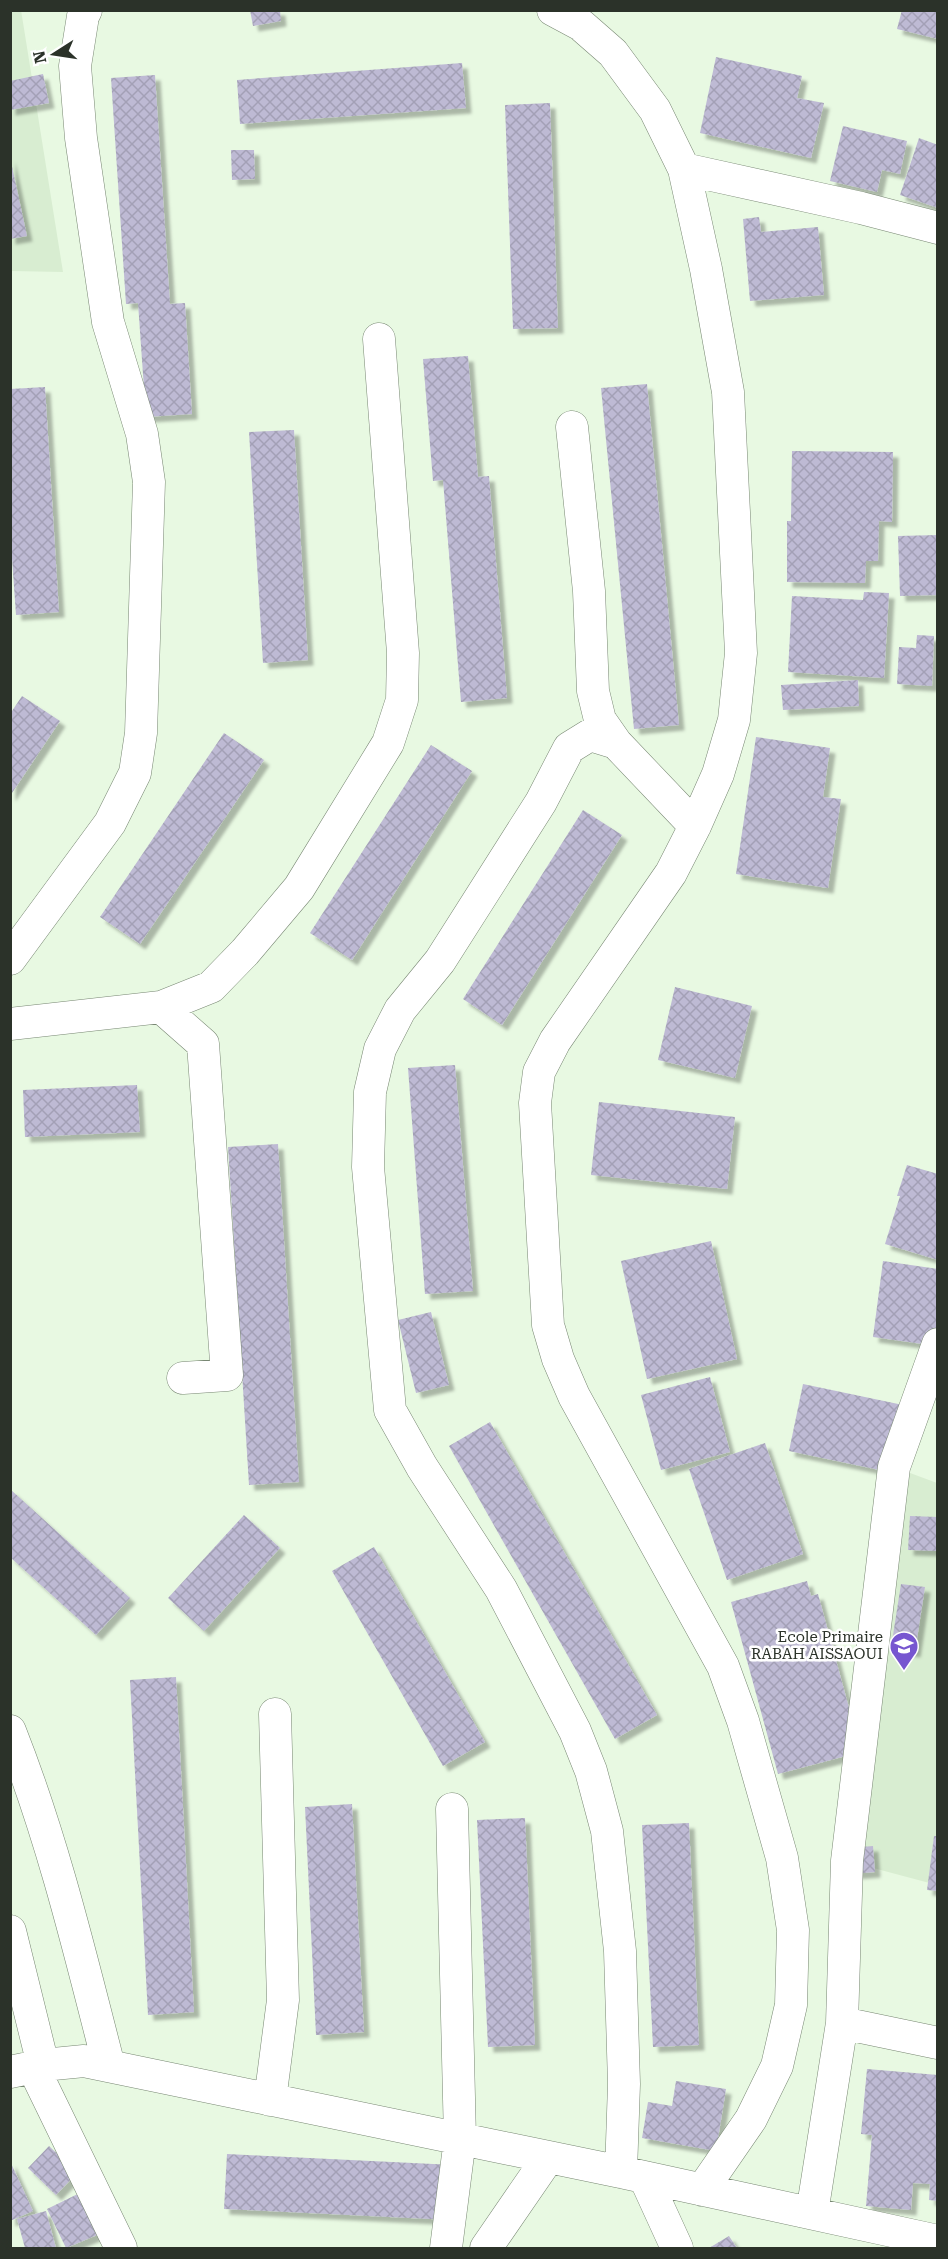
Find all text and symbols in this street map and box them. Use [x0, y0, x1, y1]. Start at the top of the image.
north arrow [24, 24, 84, 84]
text: N [29, 49, 50, 65]
place label: Ecole Primaire RABAH AISSAOUI [751, 1628, 883, 1663]
school or university icon: Ecole Primaire RABAH AISSAOUI [888, 1630, 920, 1672]

